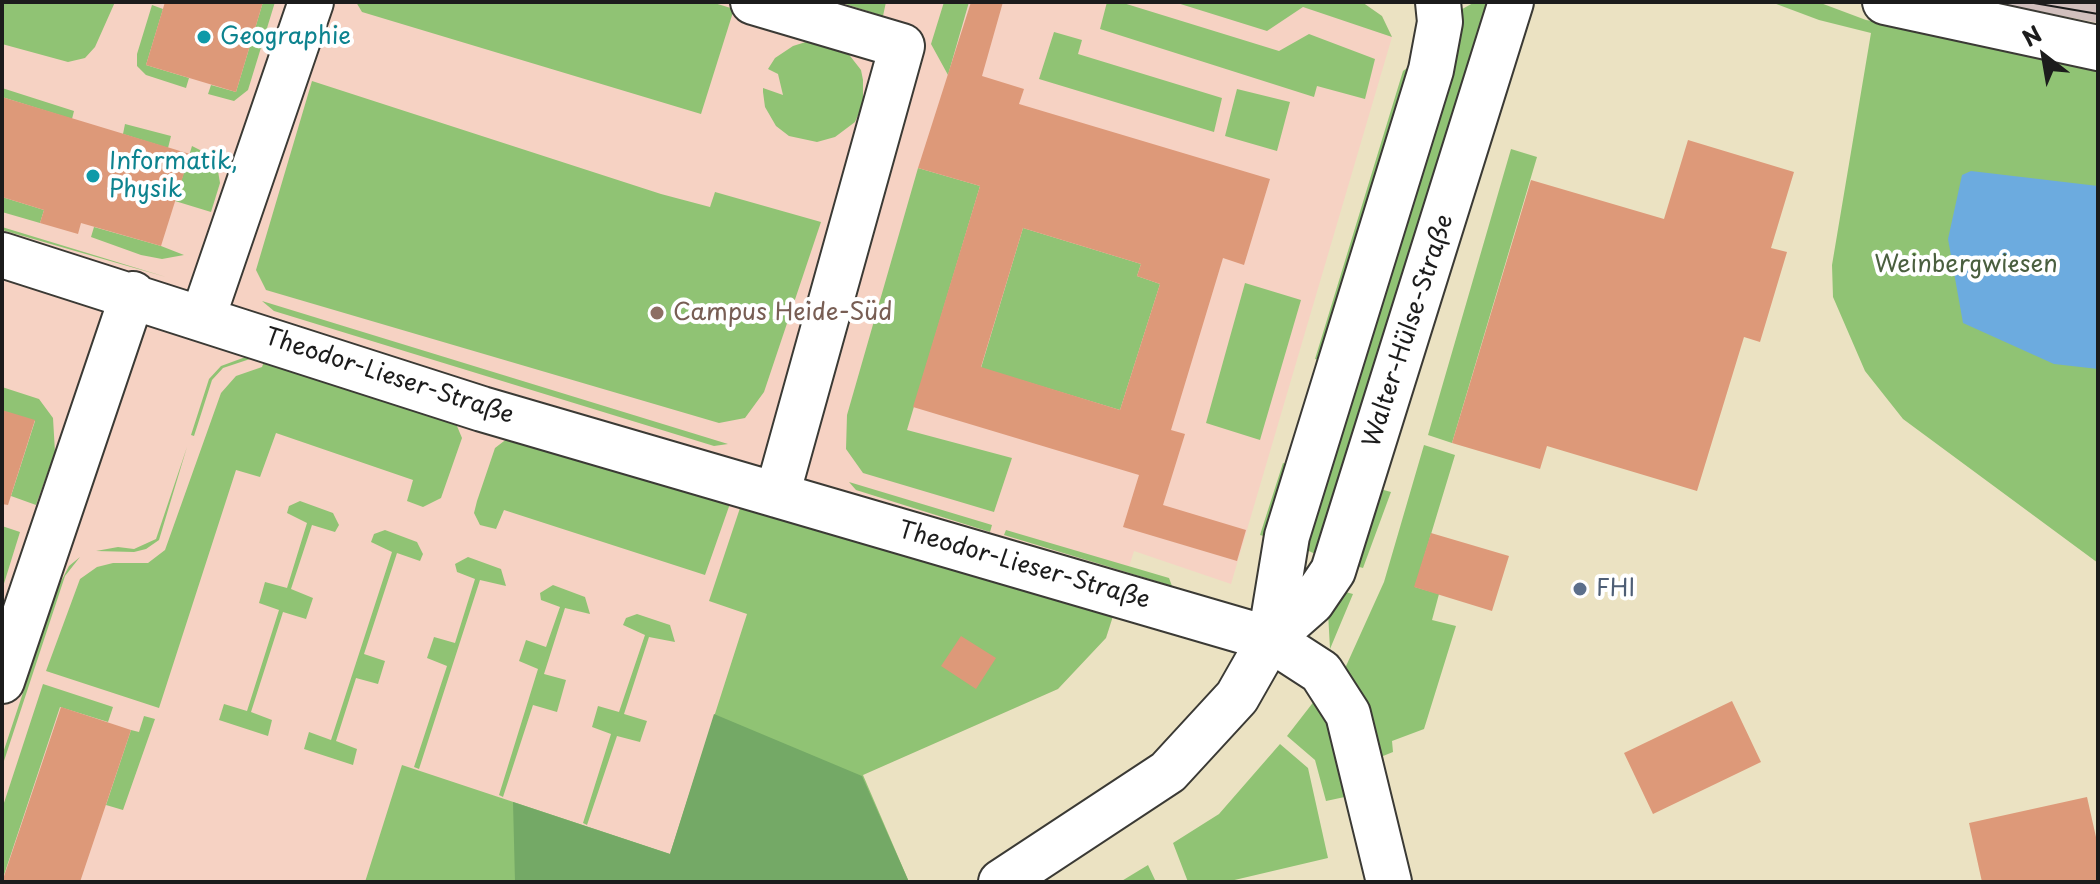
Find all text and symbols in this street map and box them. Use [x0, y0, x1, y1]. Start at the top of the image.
north arrow [2004, 16, 2084, 96]
text: N [2015, 16, 2047, 54]
place label: Geographie [220, 23, 351, 51]
marker: Geographie [195, 28, 213, 46]
place label: Informatik, Physik [109, 148, 238, 204]
marker: Informatik, Physik [84, 167, 102, 185]
street label: Walter-Hülse-Straße [1358, 211, 1460, 451]
park label: Weinbergwiesen [1874, 251, 2058, 279]
place label: Campus Heide-Süd [673, 299, 892, 327]
marker: Campus Heide-Süd [648, 304, 666, 322]
street label: Theodor-Lieser-Straße [261, 323, 517, 431]
street label: Theodor-Lieser-Straße [895, 516, 1153, 616]
place label: FHI [1596, 575, 1635, 603]
marker: FHI [1571, 580, 1589, 598]

